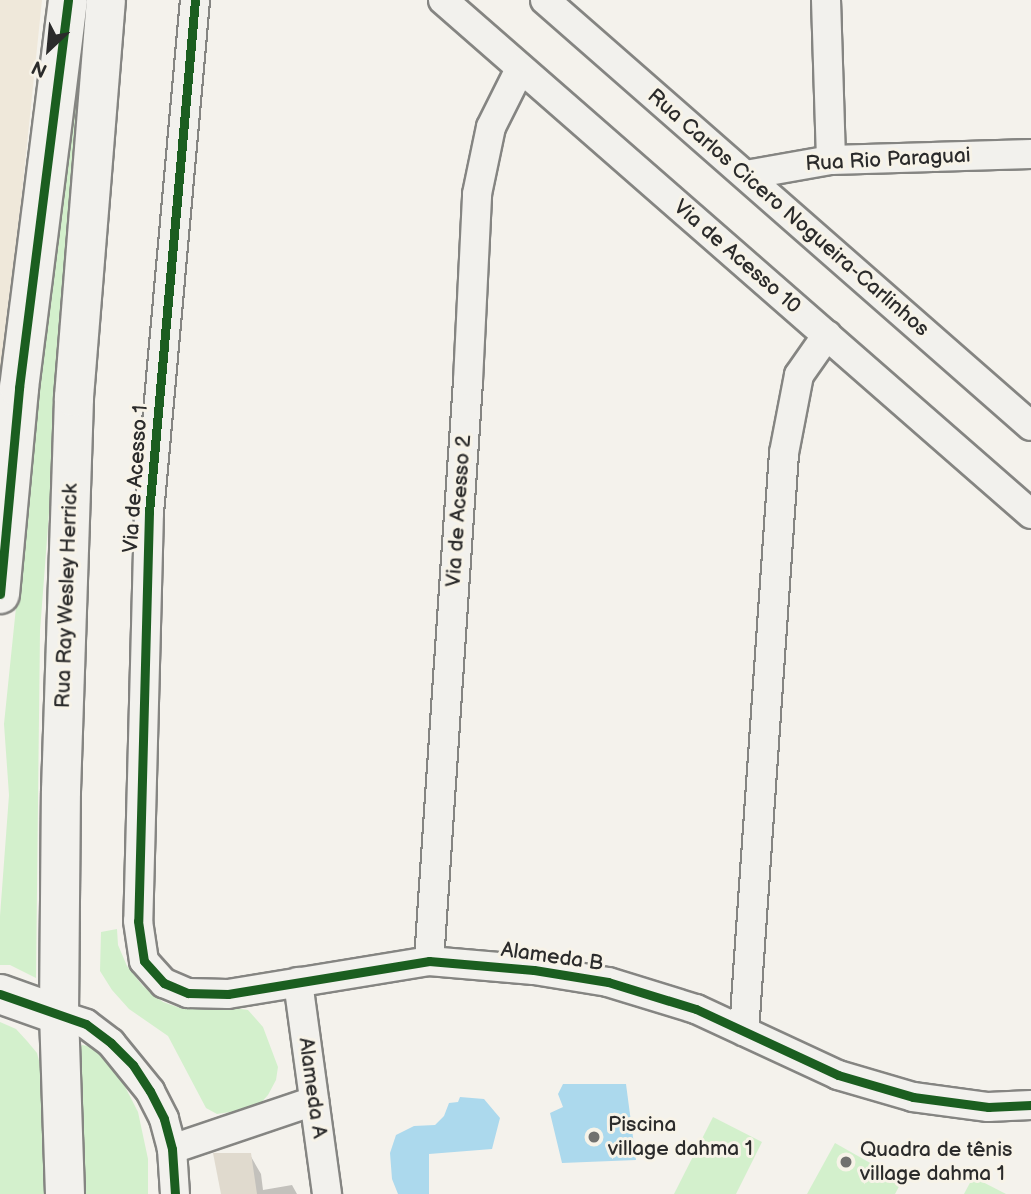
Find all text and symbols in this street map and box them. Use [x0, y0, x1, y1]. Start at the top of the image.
north arrow [14, 14, 84, 84]
text: N [28, 55, 51, 82]
street label: Rua Carlos Cicero Nogueira-Carlinhos [642, 84, 934, 342]
street label: Rua Rio Paraguai [805, 143, 971, 177]
street label: Via de Acesso 10 [668, 195, 806, 319]
street label: Via de Acesso 1 [118, 404, 154, 554]
street label: Via de Acesso 2 [441, 434, 477, 588]
street label: Rua Ray Wesley Herrick [50, 482, 84, 710]
street label: Alameda B [499, 937, 605, 977]
street label: Alameda A [292, 1036, 332, 1140]
place label: Piscina village dahma 1 [608, 1112, 753, 1162]
marker: Piscina village dahma 1 [586, 1129, 602, 1145]
place label: Quadra de tênis village dahma 1 [860, 1137, 1012, 1187]
marker: Quadra de tênis village dahma 1 [838, 1154, 854, 1170]

